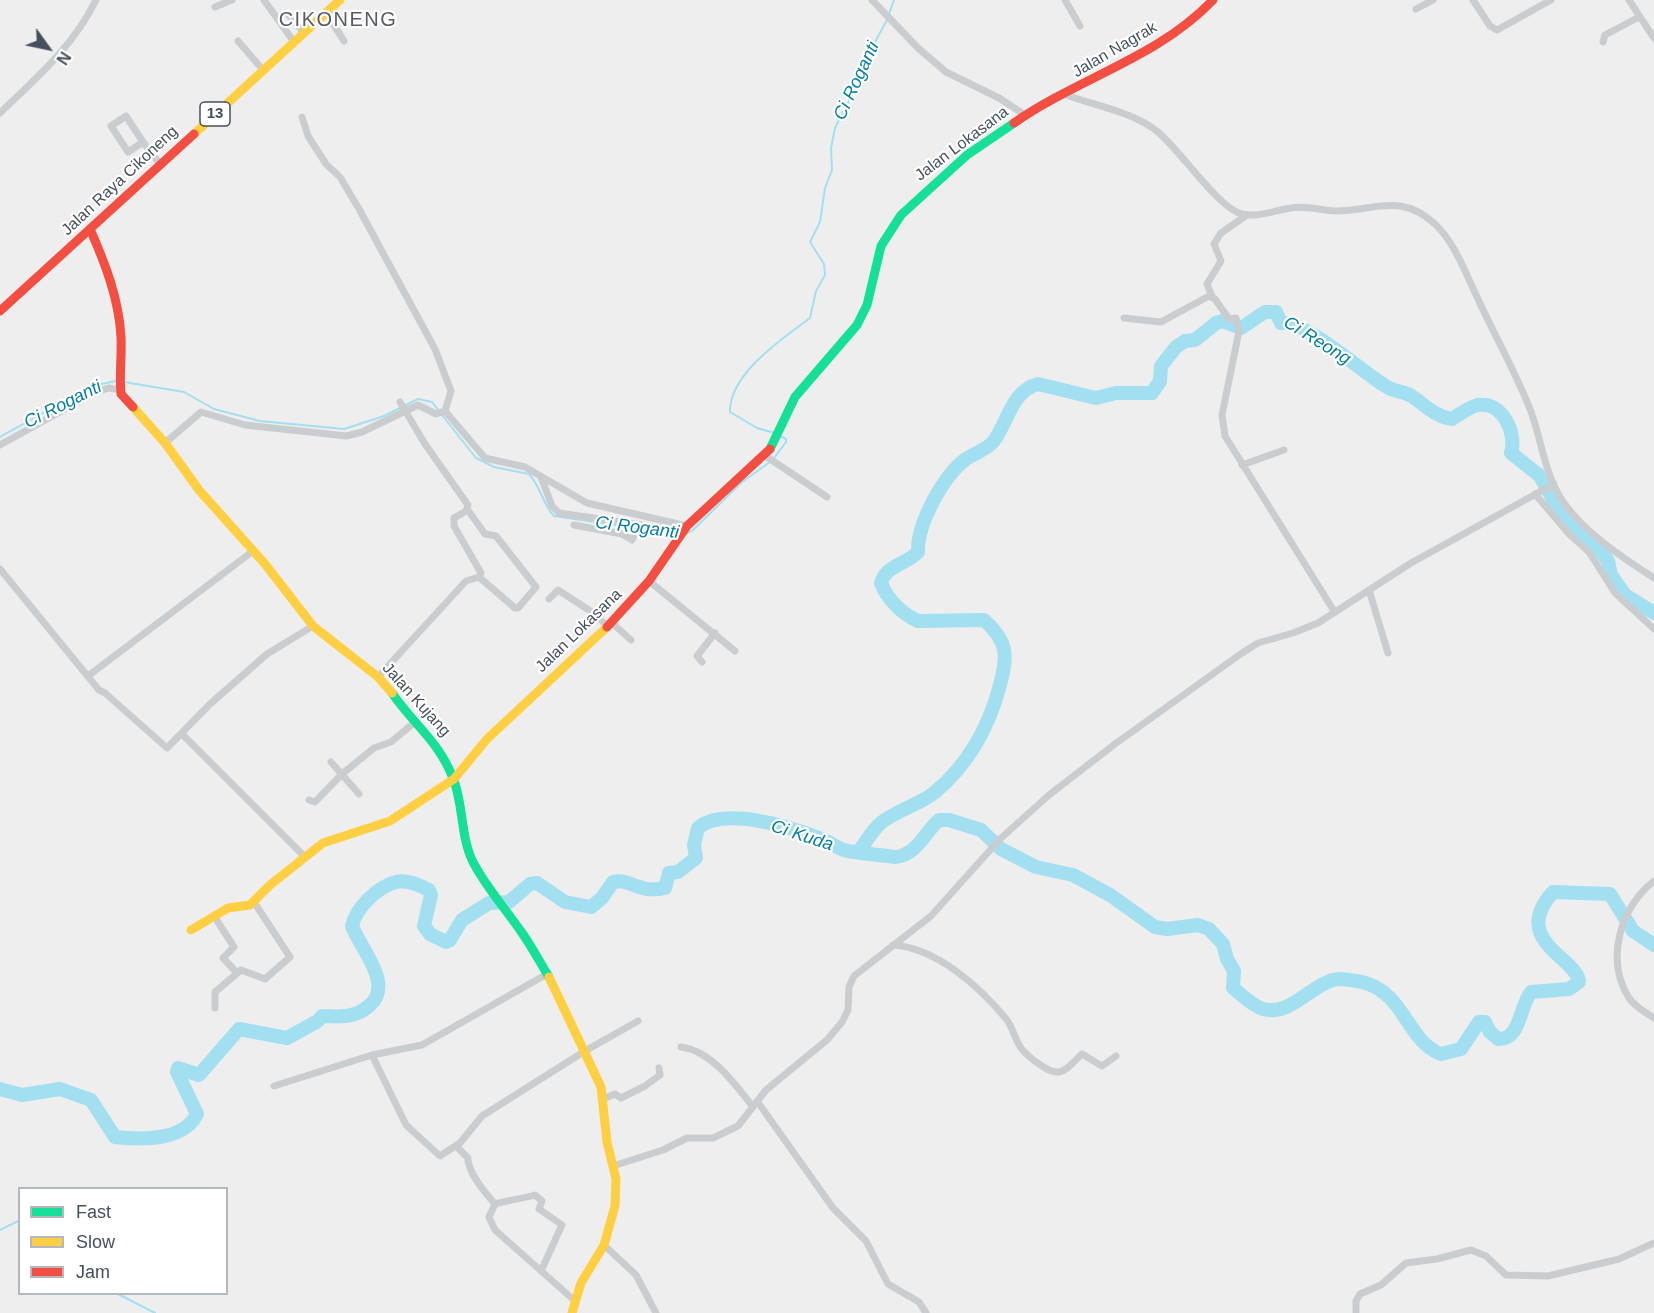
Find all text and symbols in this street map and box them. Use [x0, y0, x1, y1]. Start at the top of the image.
district label: CIKONENG [279, 8, 397, 32]
north arrow [18, 18, 78, 78]
street label: Jalan Nagrak [1069, 18, 1161, 82]
water label: Ci Roganti [829, 38, 885, 124]
text: N [53, 49, 74, 68]
road number: 13 [200, 102, 230, 126]
street label: Jalan Lokasana [911, 103, 1013, 185]
street label: Jalan Raya Cikoneng [58, 122, 182, 240]
water label: Ci Reong [1279, 312, 1355, 370]
water label: Ci Roganti [21, 376, 105, 434]
water label: Ci Roganti [594, 512, 680, 544]
street label: Jalan Lokasana [532, 585, 626, 677]
street label: Jalan Kujang [378, 659, 454, 741]
water label: Ci Kuda [768, 816, 836, 856]
legend [18, 1187, 228, 1295]
text: Fast [76, 1202, 111, 1222]
text: Slow [76, 1232, 115, 1252]
text: Jam [76, 1262, 110, 1282]

